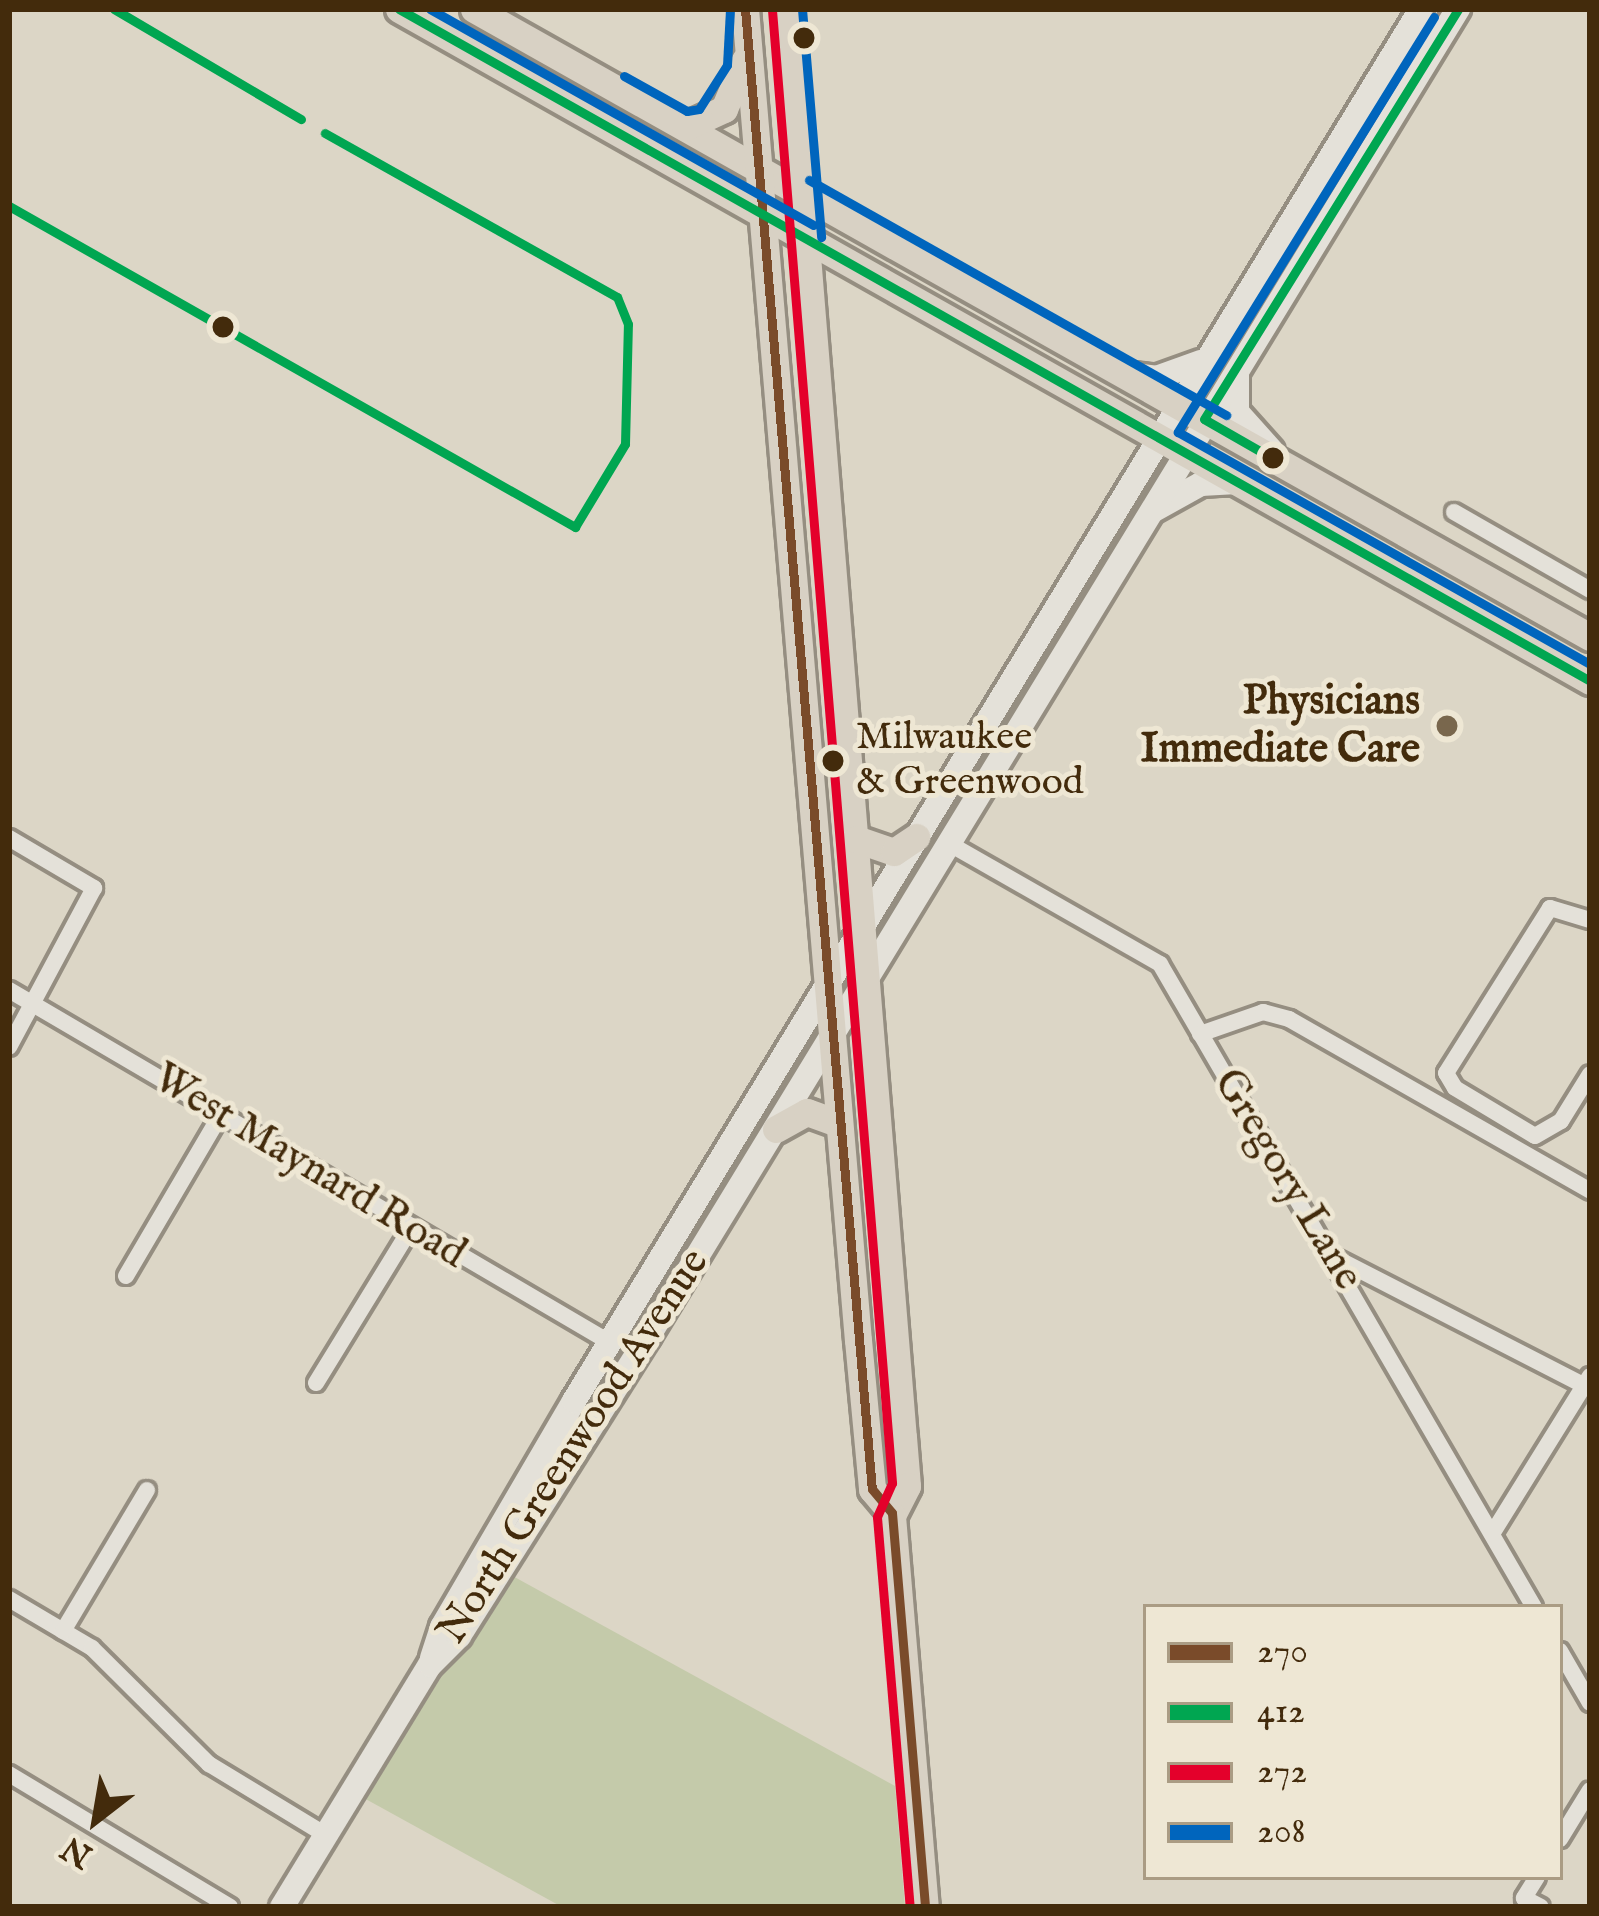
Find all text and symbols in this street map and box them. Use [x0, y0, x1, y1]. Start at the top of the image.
unlabelled marker [793, 27, 815, 49]
unlabelled marker [212, 316, 234, 338]
unlabelled marker [1262, 447, 1284, 469]
place label: Physicians Immediate Care [1140, 677, 1420, 776]
marker: Physicians Immediate Care [1431, 710, 1463, 742]
place label: Milwaukee & Greenwood [856, 716, 1083, 807]
marker: Milwaukee & Greenwood [822, 750, 844, 772]
street label: West Maynard Road [143, 1054, 475, 1280]
street label: Gregory Lane [1201, 1061, 1373, 1299]
street label: North Greenwood Avenue [427, 1240, 721, 1654]
legend [1143, 1604, 1563, 1880]
text: 270 [1257, 1629, 1308, 1675]
text: 412 [1257, 1689, 1305, 1735]
text: 272 [1257, 1749, 1307, 1795]
north arrow [36, 1760, 156, 1880]
text: 208 [1257, 1809, 1306, 1855]
text: N [54, 1826, 101, 1876]

